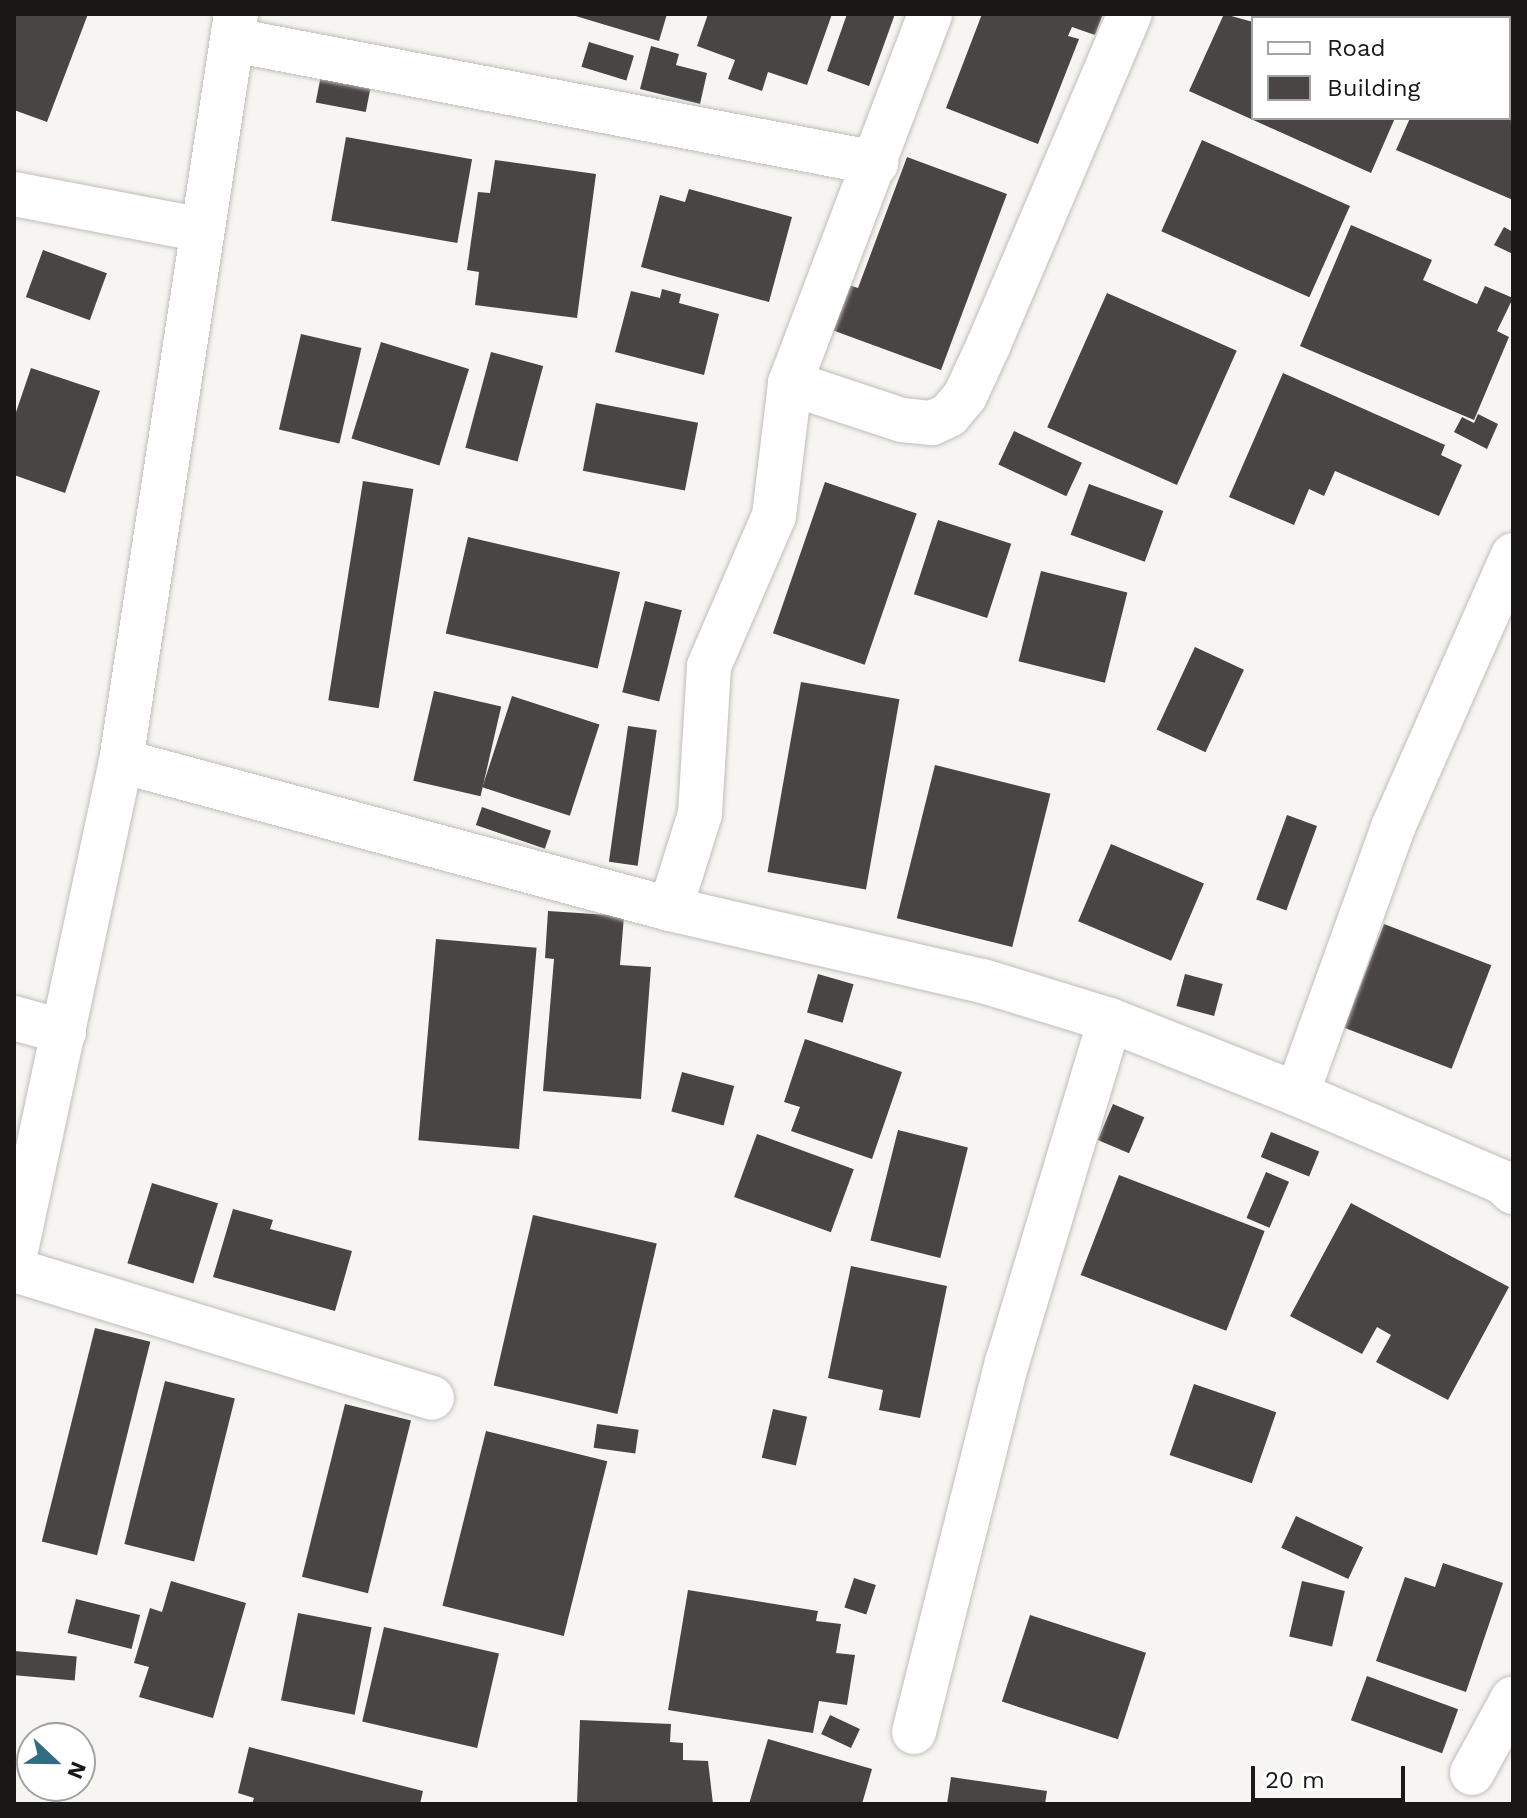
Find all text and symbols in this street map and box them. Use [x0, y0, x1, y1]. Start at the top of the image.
legend [1251, 16, 1511, 120]
text: Road [1327, 34, 1386, 62]
text: Building [1327, 74, 1420, 102]
north arrow [16, 1722, 96, 1802]
scale bar [1255, 1750, 1409, 1800]
text: N [62, 1758, 92, 1783]
text: 20 m [1265, 1766, 1325, 1794]

